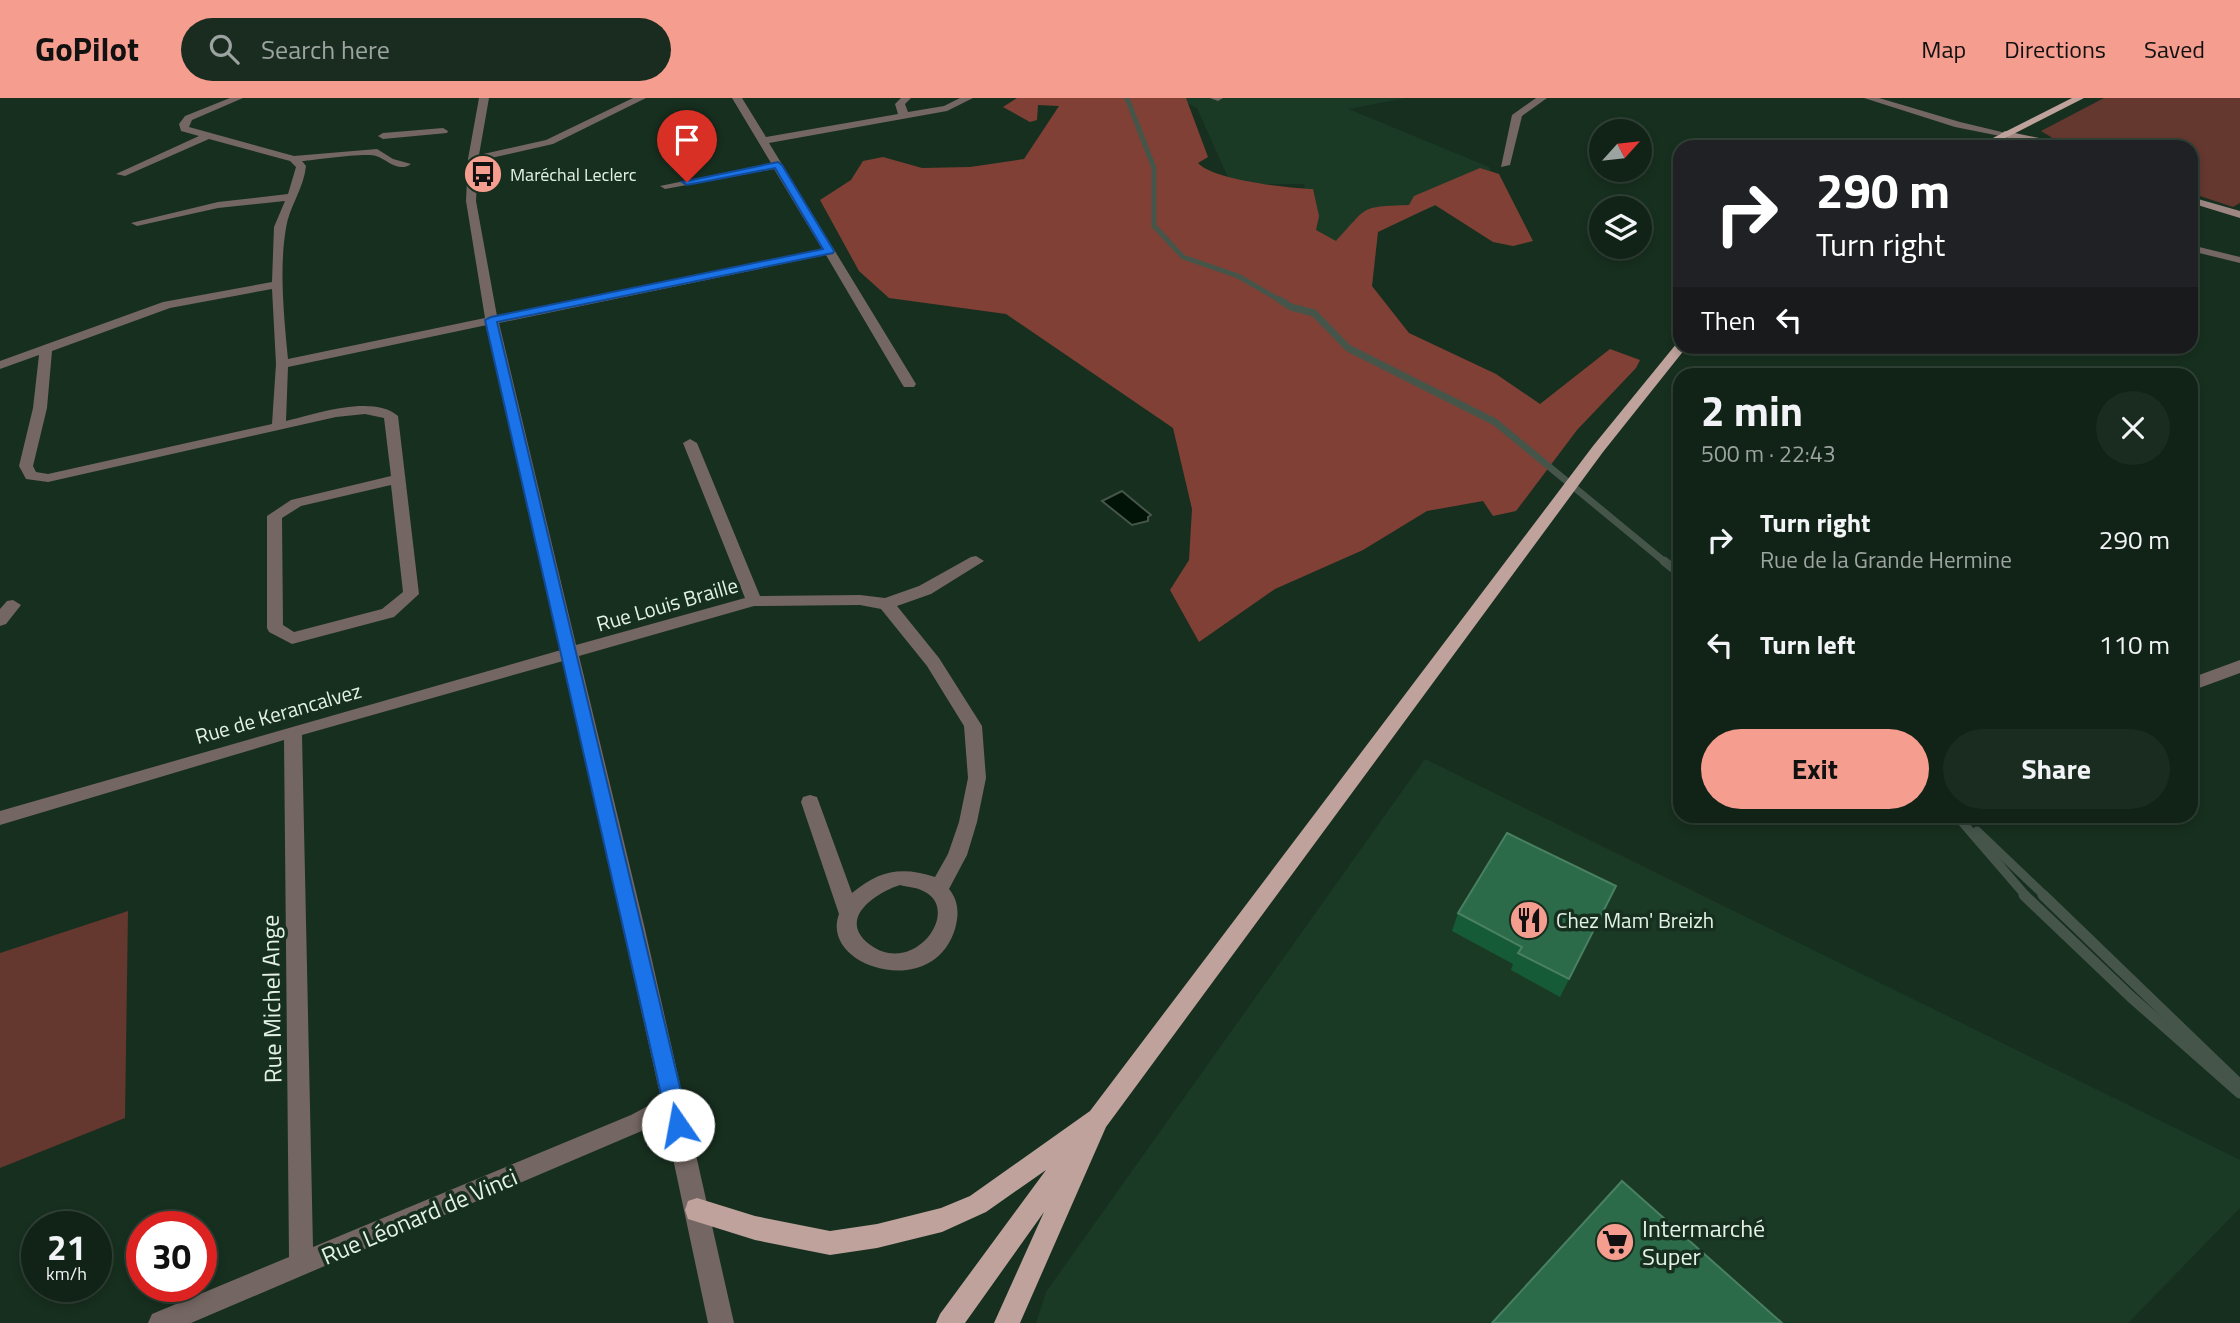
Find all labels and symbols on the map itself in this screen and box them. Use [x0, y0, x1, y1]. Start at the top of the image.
pin [657, 110, 717, 182]
north arrow [1589, 119, 1652, 182]
bus stop icon: Maréchal Leclerc [462, 153, 504, 195]
place label: Maréchal Leclerc [510, 161, 637, 188]
street label: Rue Louis Braille [592, 568, 742, 640]
street label: Rue de Kerancalvez [191, 674, 365, 752]
restaurant icon: Chez Mam' Breizh [1508, 899, 1550, 941]
place label: Chez Mam' Breizh [1556, 904, 1714, 936]
street label: Rue Michel Ange [252, 915, 290, 1083]
position arrow [641, 1088, 715, 1162]
street label: Rue Léonard de Vinci [315, 1158, 523, 1274]
place label: Intermarché Super [1642, 1210, 1765, 1274]
speed limit sign: 30 [126, 1211, 217, 1302]
supermarket icon: Intermarché Super [1594, 1221, 1636, 1263]

